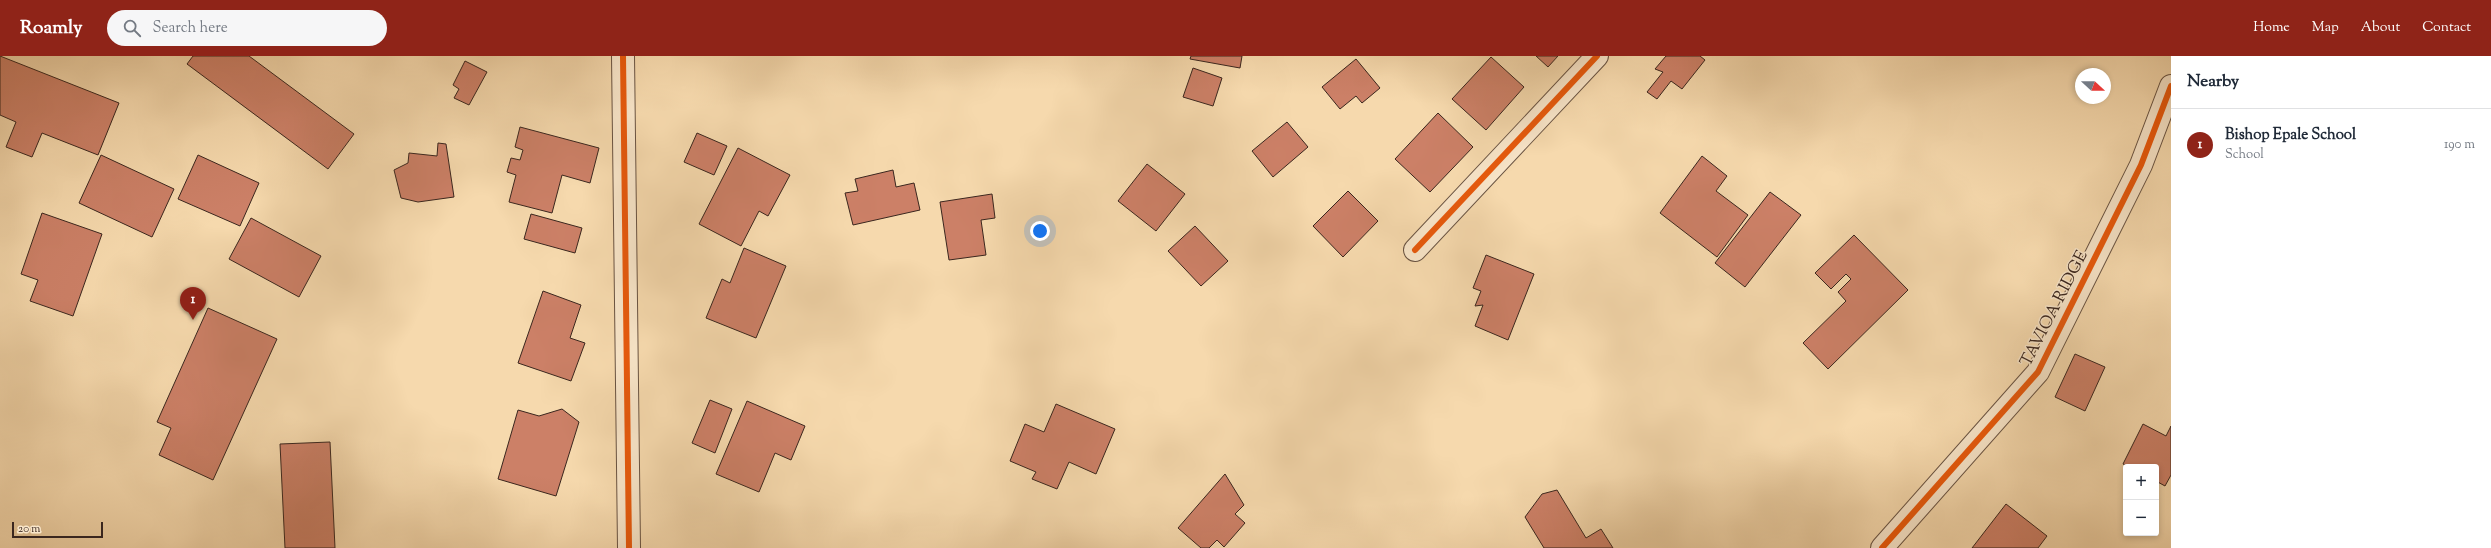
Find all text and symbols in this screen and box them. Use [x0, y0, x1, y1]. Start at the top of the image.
search box [107, 10, 387, 46]
text: Roamly [20, 15, 83, 42]
icon: search [121, 17, 143, 39]
text: Search here [153, 18, 228, 39]
text: Home [2253, 18, 2290, 38]
text: Map [2312, 18, 2339, 38]
text: About [2361, 18, 2400, 38]
text: Contact [2422, 18, 2471, 38]
north arrow [2075, 68, 2111, 104]
text: Nearby [2187, 70, 2239, 94]
text: Bishop Epale School [2225, 125, 2356, 146]
text: 1 [2198, 136, 2202, 154]
text: 190 m [2444, 136, 2475, 154]
text: School [2225, 146, 2264, 164]
your location [1030, 221, 1050, 241]
street label: TAVIOA RIDGE [2015, 247, 2094, 371]
pin: 1 [180, 287, 206, 320]
map controls [2123, 464, 2159, 536]
button: + [2123, 464, 2159, 500]
button: − [2123, 500, 2159, 536]
scale bar [12, 520, 103, 539]
text: 20 m [18, 521, 40, 537]

